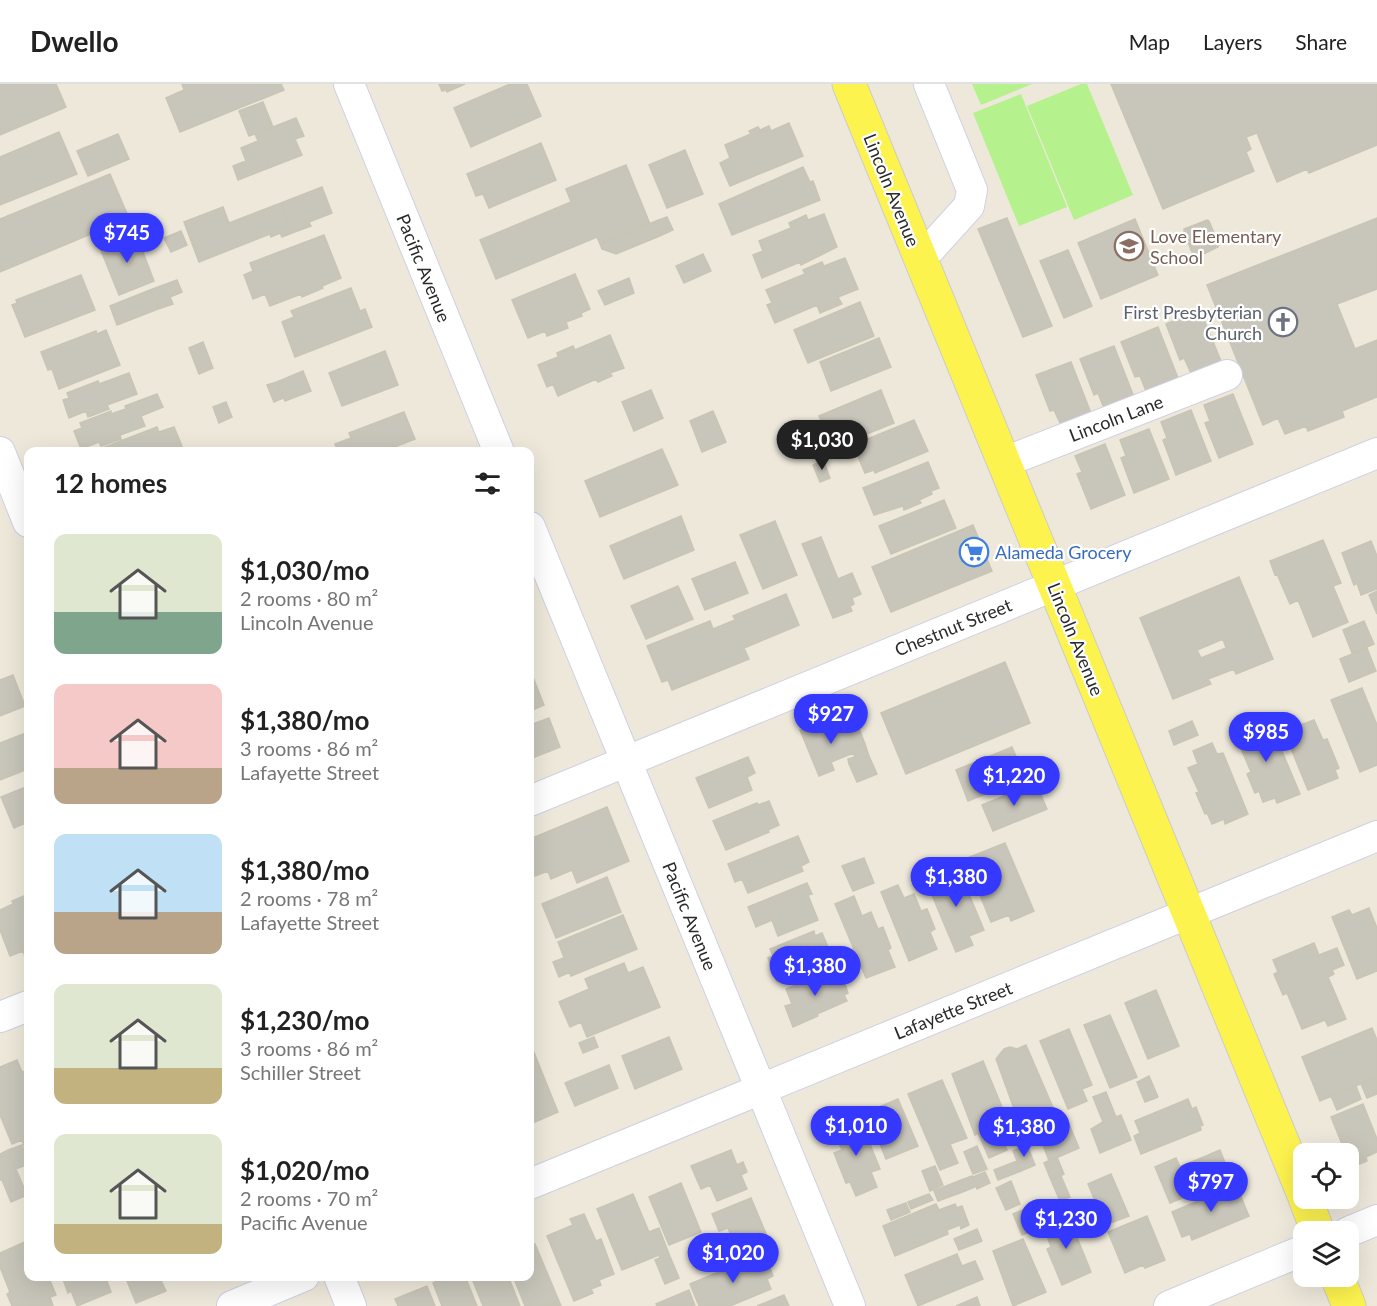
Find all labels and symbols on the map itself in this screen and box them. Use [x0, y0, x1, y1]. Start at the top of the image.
street label: Lincoln Avenue [859, 130, 925, 250]
street label: Pacific Avenue [392, 211, 456, 325]
pin: $745 [91, 213, 163, 264]
place label: Love Elementary School [1150, 225, 1282, 268]
school or university icon: Love Elementary School [1113, 230, 1145, 262]
place label: First Presbyterian Church [1123, 301, 1262, 344]
church icon: First Presbyterian Church [1267, 306, 1299, 338]
street label: Lincoln Lane [1066, 390, 1166, 446]
pin: $1,030 [773, 420, 871, 471]
supermarket icon: Alameda Grocery [958, 536, 990, 568]
place label: Alameda Grocery [995, 541, 1132, 563]
street label: Lincoln Avenue [1043, 579, 1109, 699]
street label: Chestnut Street [891, 593, 1015, 660]
pin: $927 [795, 694, 867, 745]
pin: $985 [1230, 712, 1302, 763]
pin: $1,220 [965, 756, 1063, 807]
pin: $1,380 [907, 857, 1005, 908]
street label: Pacific Avenue [658, 859, 722, 973]
pin: $1,380 [766, 946, 864, 997]
street label: Lafayette Street [891, 976, 1016, 1044]
pin: $1,010 [807, 1106, 905, 1157]
pin: $1,380 [975, 1107, 1073, 1158]
pin: $797 [1175, 1162, 1247, 1213]
pin: $1,230 [1017, 1199, 1115, 1250]
pin: $1,020 [684, 1233, 782, 1284]

